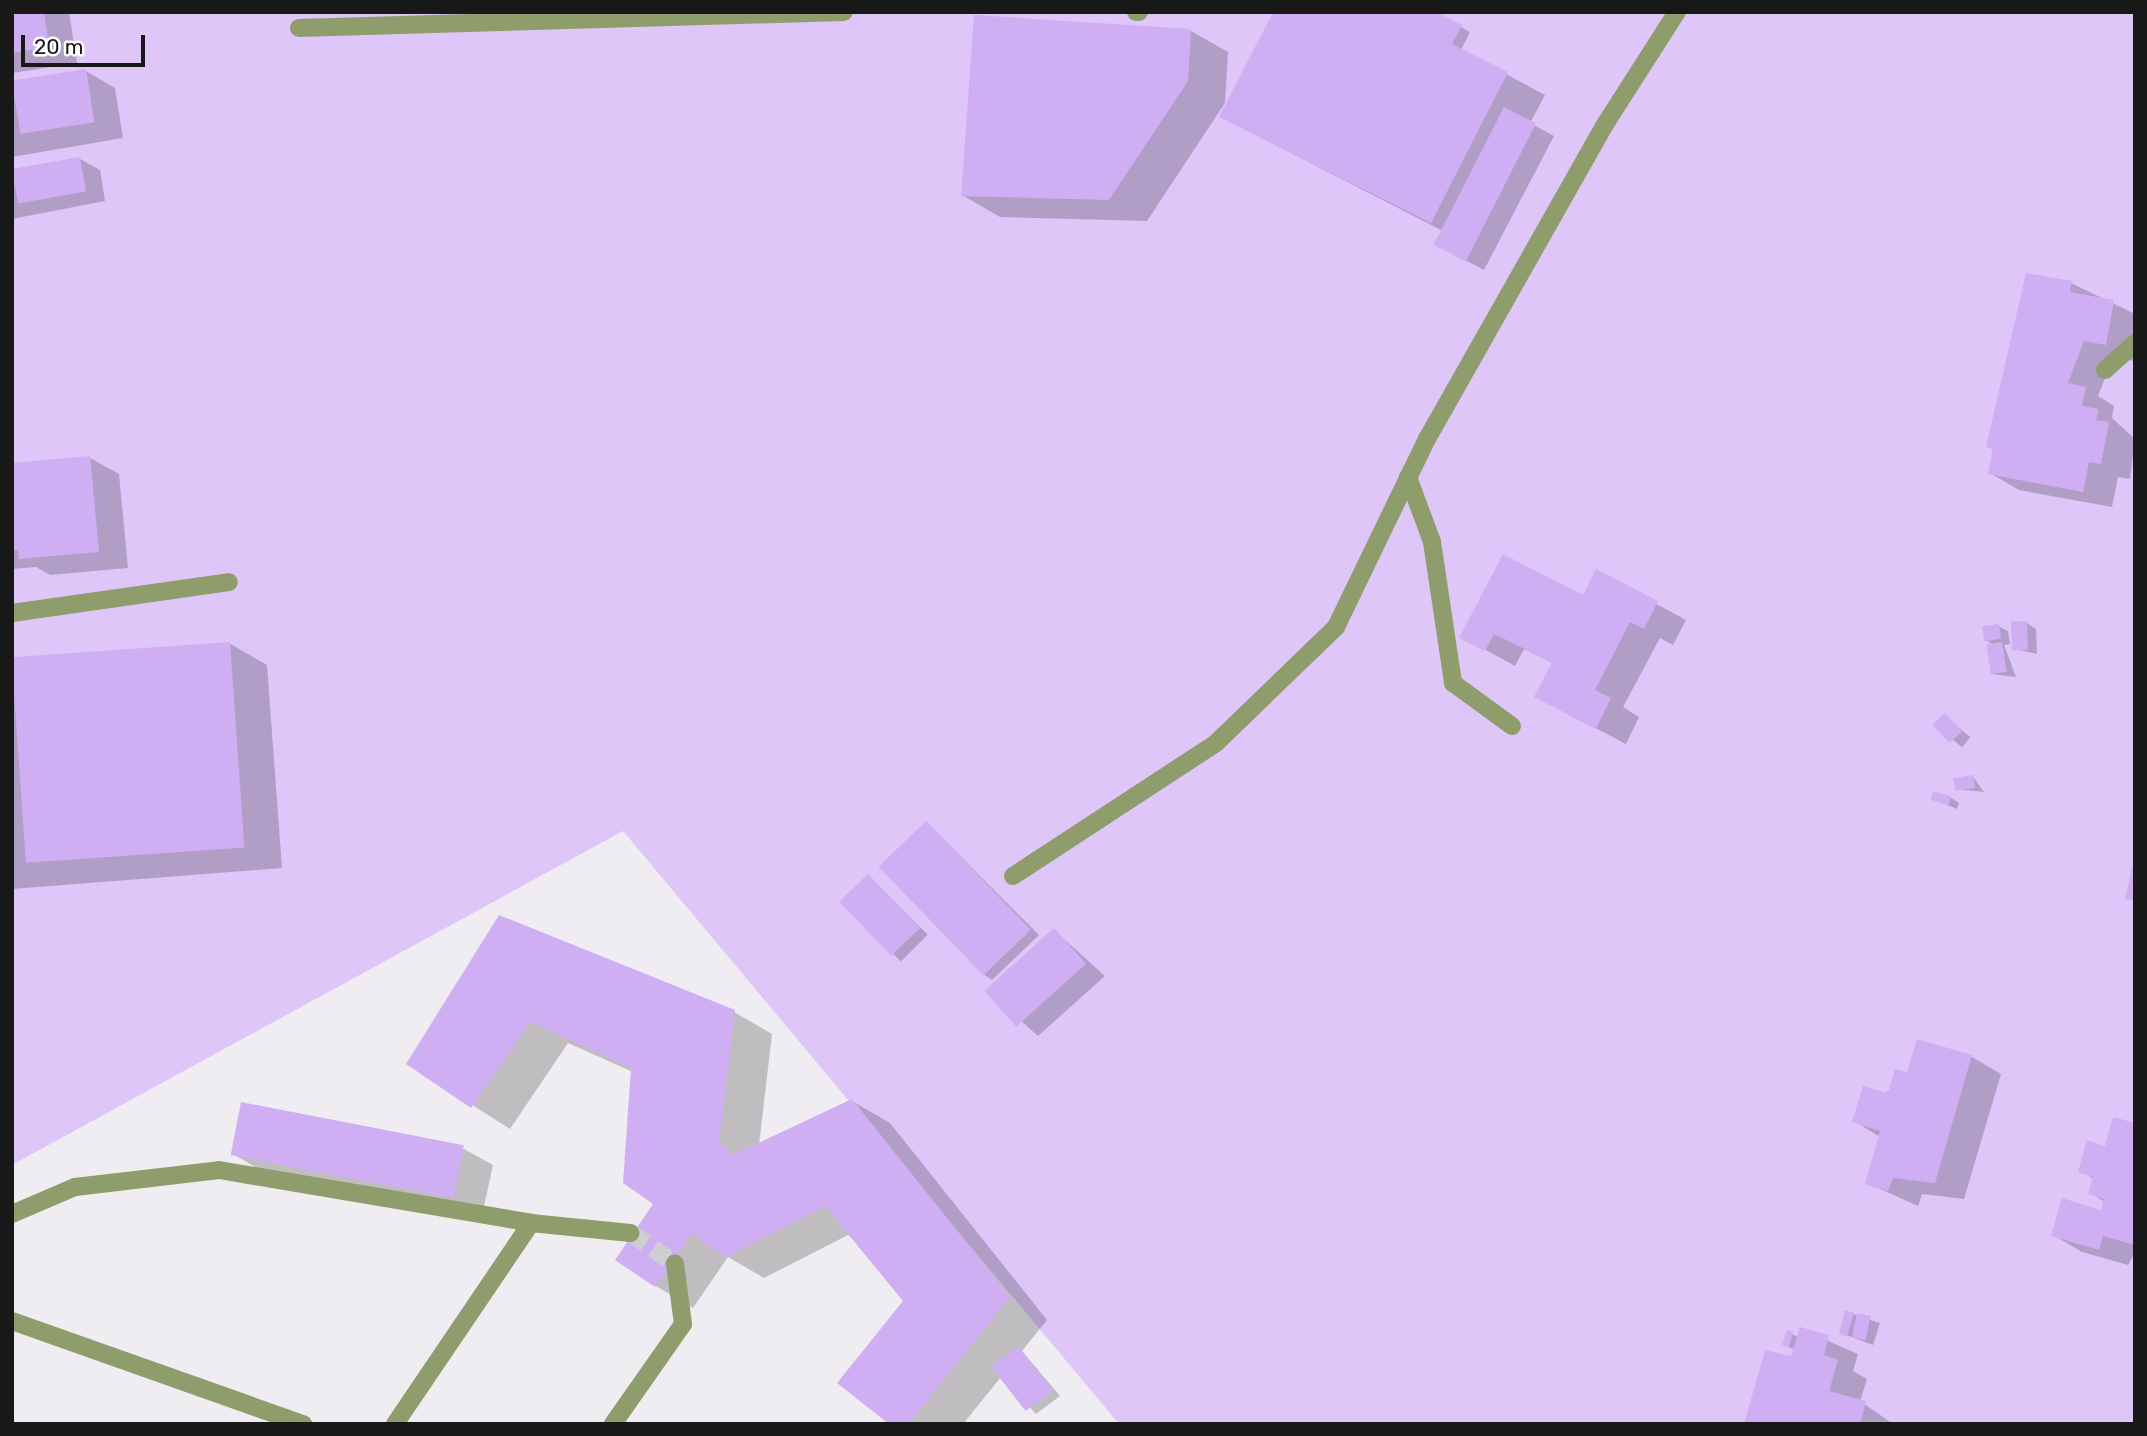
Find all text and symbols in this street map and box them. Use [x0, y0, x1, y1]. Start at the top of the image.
scale bar [24, 21, 149, 65]
text: 20 m [34, 34, 83, 59]

